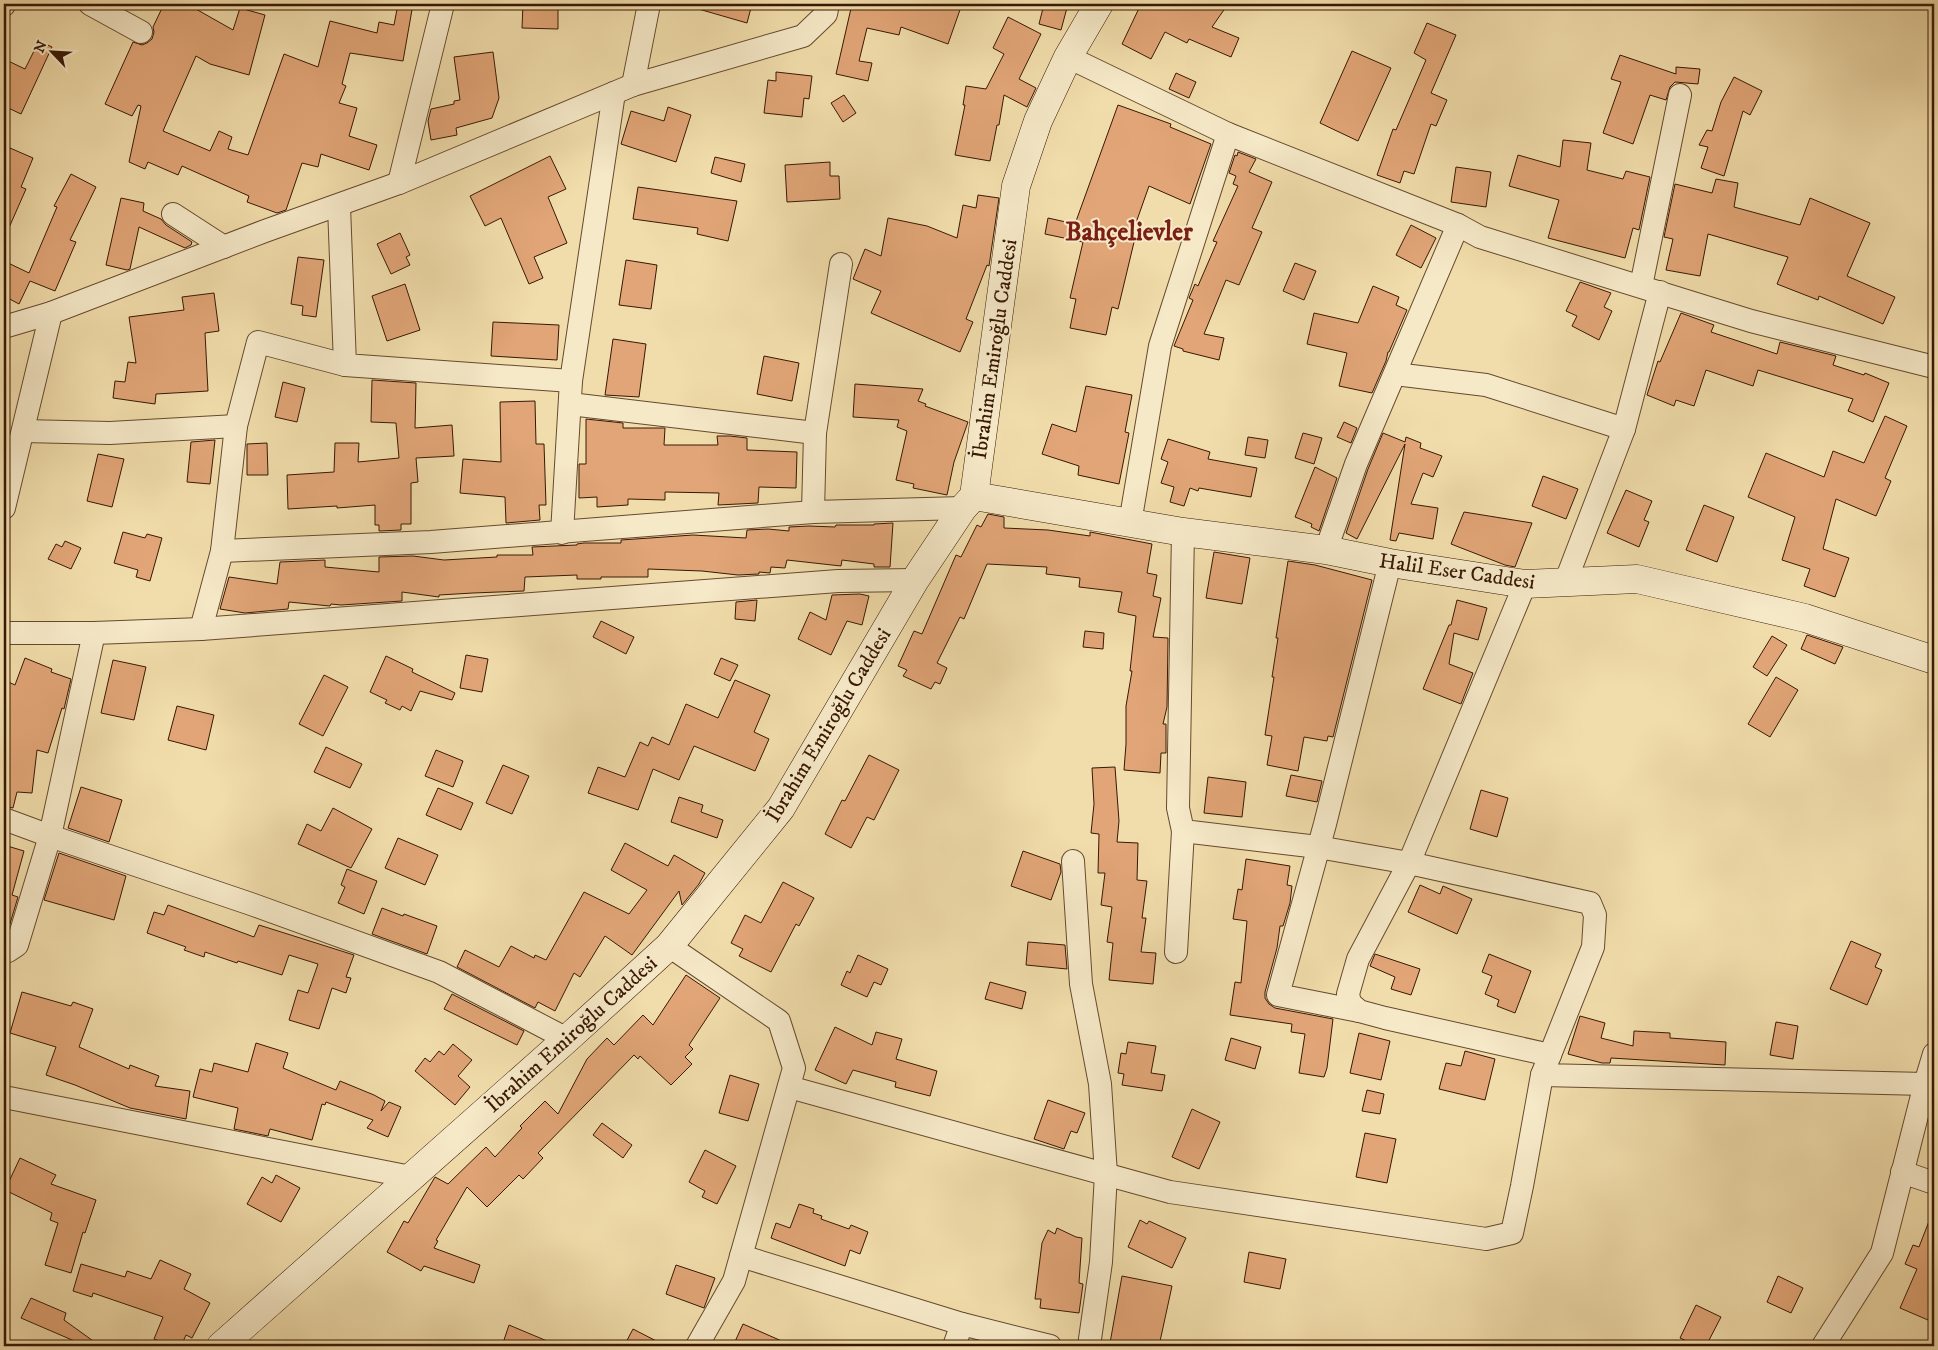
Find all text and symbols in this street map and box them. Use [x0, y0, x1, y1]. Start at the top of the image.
north arrow [28, 28, 78, 78]
text: N [31, 37, 52, 56]
district label: Bahçelievler [1065, 216, 1193, 249]
street label: İbrahim Emiroğlu Caddesi [966, 237, 1023, 461]
street label: Halil Eser Caddesi [1377, 548, 1536, 596]
street label: İbrahim Emiroğlu Caddesi [760, 623, 897, 827]
street label: İbrahim Emiroğlu Caddesi [480, 950, 663, 1119]

